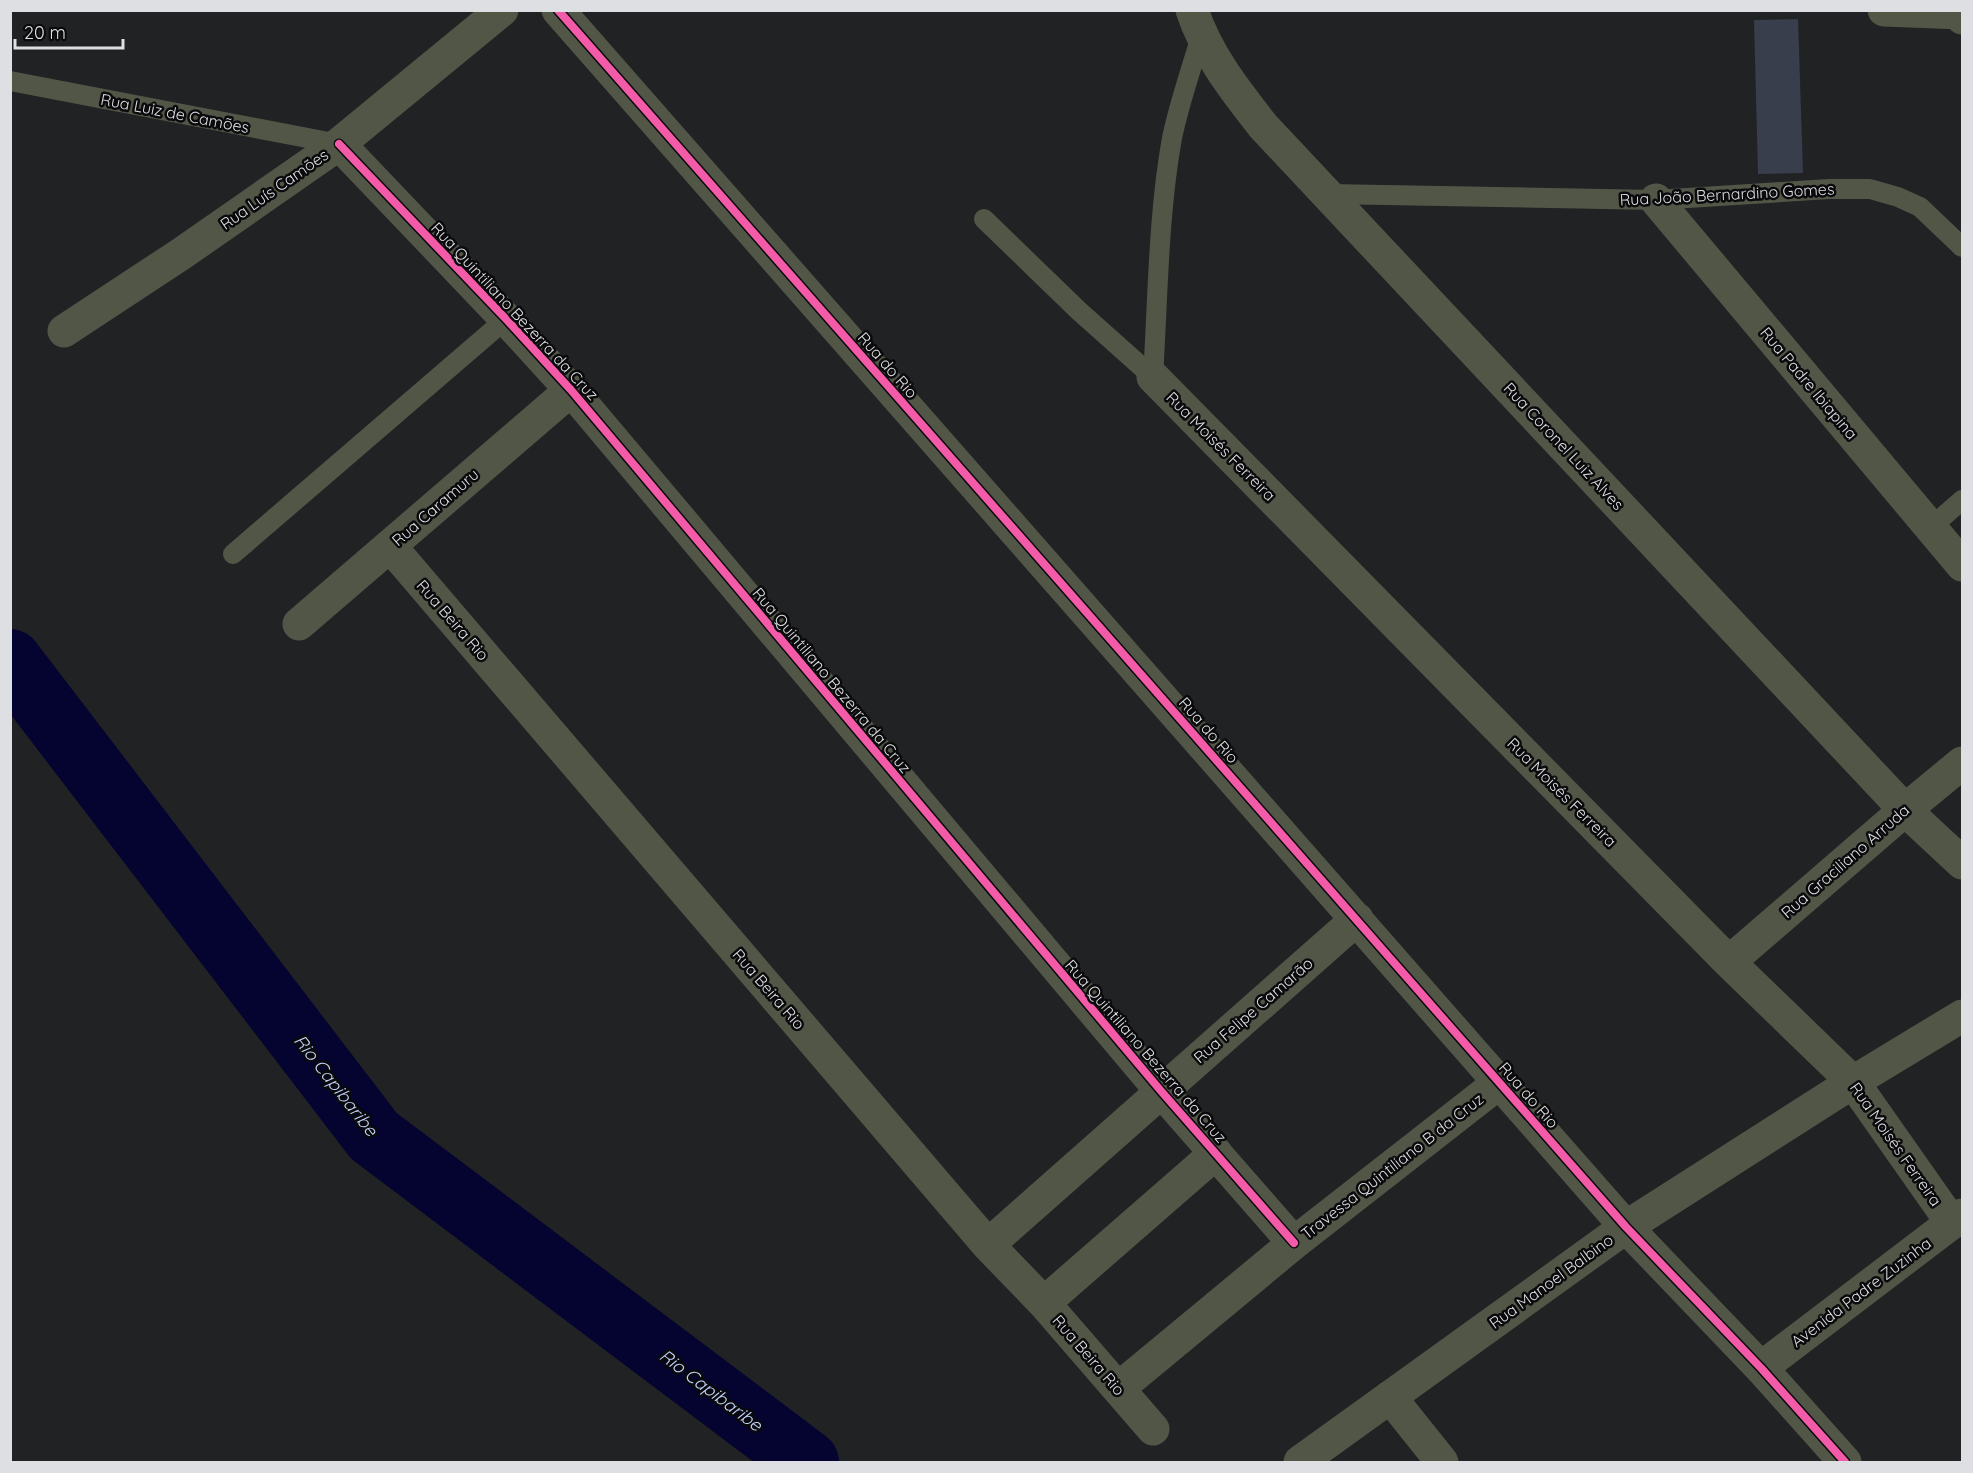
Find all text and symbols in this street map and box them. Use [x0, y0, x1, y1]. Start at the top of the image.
scale bar [15, 12, 123, 50]
text: 20 m [24, 21, 66, 44]
street label: Rua Luiz de Camões [99, 89, 251, 137]
street label: Rua Luís Camões [216, 144, 332, 234]
street label: Rua João Bernardino Gomes [1619, 178, 1835, 210]
street label: Rua Quintiliano Bezerra da Cruz [427, 218, 603, 404]
street label: Rua Padre Ibiapina [1756, 323, 1862, 443]
street label: Rua do Rio [854, 328, 922, 402]
street label: Rua Coronel Luiz Alves [1500, 378, 1628, 514]
street label: Rua Moisés Ferreira [1162, 387, 1280, 505]
street label: Rua Caramuru [387, 464, 483, 550]
street label: Rua Beira Rio [413, 576, 493, 664]
street label: Rua Quintiliano Bezerra da Cruz [748, 583, 916, 777]
street label: Rua do Rio [1175, 693, 1243, 767]
street label: Rua Moisés Ferreira [1503, 733, 1621, 851]
street label: Rua Graciliano Arruda [1777, 800, 1913, 922]
street label: Rua Beira Rio [729, 945, 809, 1033]
street label: Rua Felipe Camarão [1189, 953, 1317, 1067]
street label: Rua Quintiliano Bezerra da Cruz [1061, 955, 1231, 1147]
water label: Rio Capibaribe [289, 1030, 383, 1141]
street label: Rua do Rio [1495, 1058, 1563, 1132]
street label: Rua Moisés Ferreira [1846, 1078, 1946, 1210]
street label: Travessa Quintiliano B da Cruz [1297, 1089, 1487, 1243]
street label: Rua Manoel Balbino [1485, 1229, 1617, 1333]
street label: Avenida Padre Zuzinha [1787, 1233, 1935, 1351]
street label: Rua Beira Rio [1049, 1311, 1129, 1399]
water label: Rio Capibaribe [655, 1344, 768, 1437]

